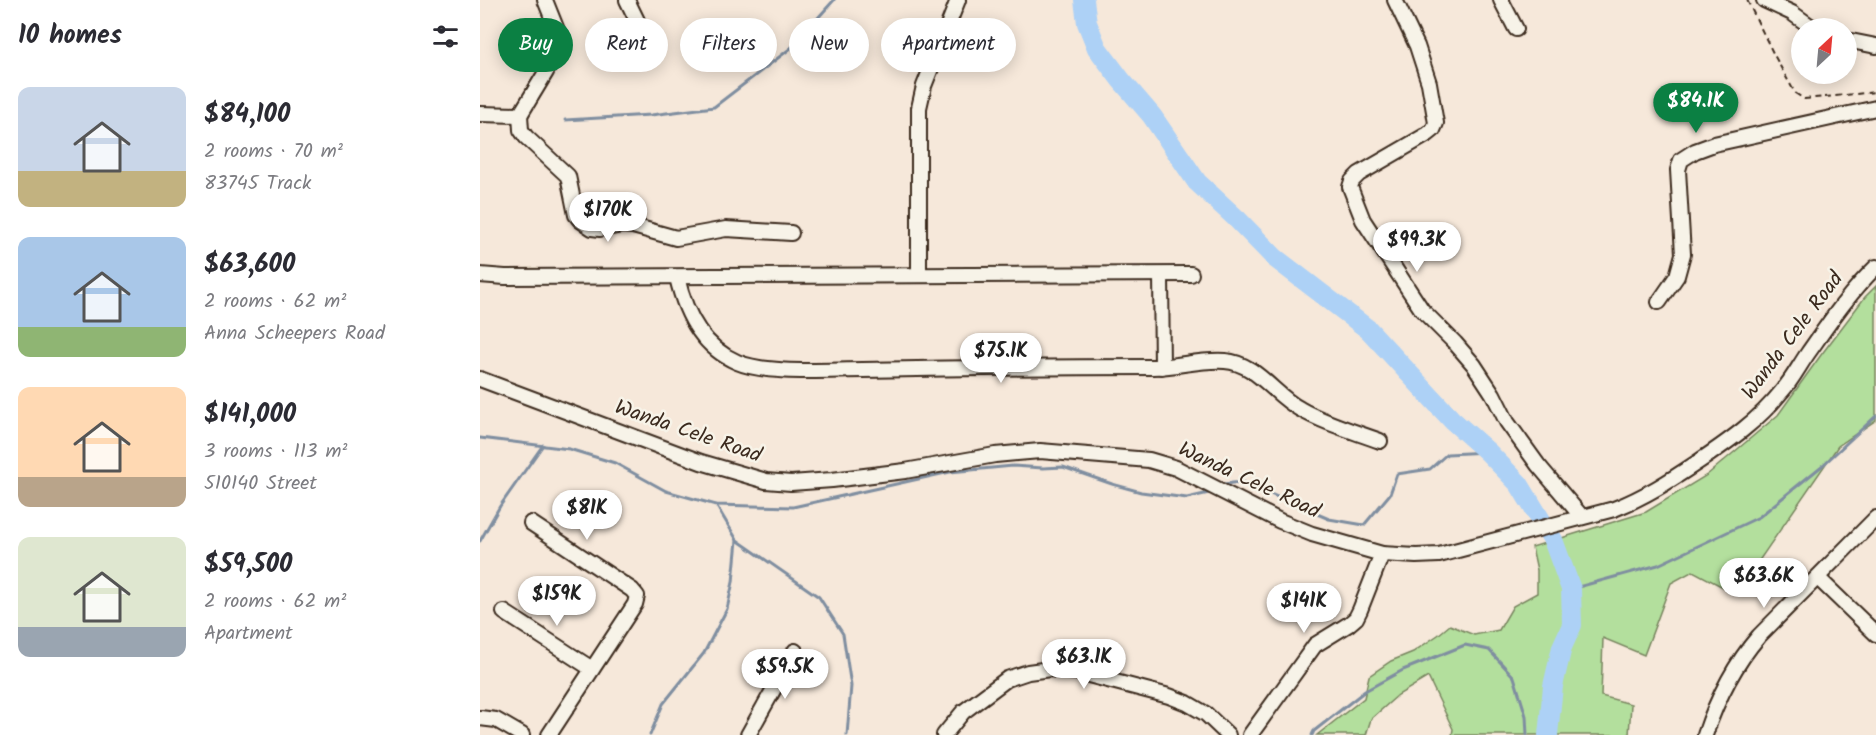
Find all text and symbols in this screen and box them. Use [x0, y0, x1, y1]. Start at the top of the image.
text: 10 homes [18, 15, 122, 57]
chip: Buy [498, 18, 573, 72]
chip: Rent [585, 18, 668, 72]
chip: Filters [680, 18, 777, 72]
chip: New [789, 18, 869, 72]
chip: Apartment [881, 18, 1016, 72]
north arrow [1791, 18, 1857, 84]
map controls [1791, 18, 1857, 84]
icon: filters [429, 20, 462, 53]
pin: $84.1K [1647, 83, 1745, 134]
text: $84.1K [1667, 86, 1725, 118]
text: $84,100 [204, 94, 290, 136]
icon: home [66, 111, 138, 183]
text: 2 rooms · 70 m² [204, 136, 343, 168]
text: 83745 Track [204, 168, 311, 200]
pin: $170K [566, 192, 650, 243]
text: $170K [583, 195, 633, 227]
pin: $99.3K [1368, 222, 1466, 273]
text: $99.3K [1387, 225, 1447, 257]
text: $63,600 [204, 244, 295, 286]
icon: home [66, 261, 138, 333]
street label: Wanda Cele Road [1734, 264, 1853, 407]
text: 2 rooms · 62 m² [204, 286, 346, 318]
text: Anna Scheepers Road [204, 318, 385, 350]
pin: $75.1K [952, 333, 1050, 384]
text: $75.1K [974, 336, 1028, 368]
street label: Wanda Cele Road [610, 391, 766, 473]
text: $141,000 [204, 394, 296, 436]
icon: home [66, 411, 138, 483]
street label: Wanda Cele Road [1173, 434, 1326, 529]
text: 3 rooms · 113 m² [204, 436, 347, 468]
text: 510140 Street [204, 468, 317, 500]
pin: $81K [551, 490, 623, 541]
text: $81K [566, 493, 608, 525]
text: $59,500 [204, 544, 292, 586]
pin: $63.6K [1715, 558, 1813, 609]
icon: home [66, 561, 138, 633]
text: $63.6K [1733, 561, 1795, 593]
pin: $159K [515, 576, 599, 627]
text: $159K [532, 579, 582, 611]
pin: $141K [1262, 583, 1346, 634]
text: 2 rooms · 62 m² [204, 586, 346, 618]
text: $141K [1281, 586, 1327, 618]
text: Apartment [204, 618, 293, 650]
pin: $63.1K [1035, 639, 1133, 690]
text: $63.1K [1056, 642, 1112, 674]
pin: $59.5K [736, 649, 834, 700]
text: $59.5K [756, 652, 814, 684]

